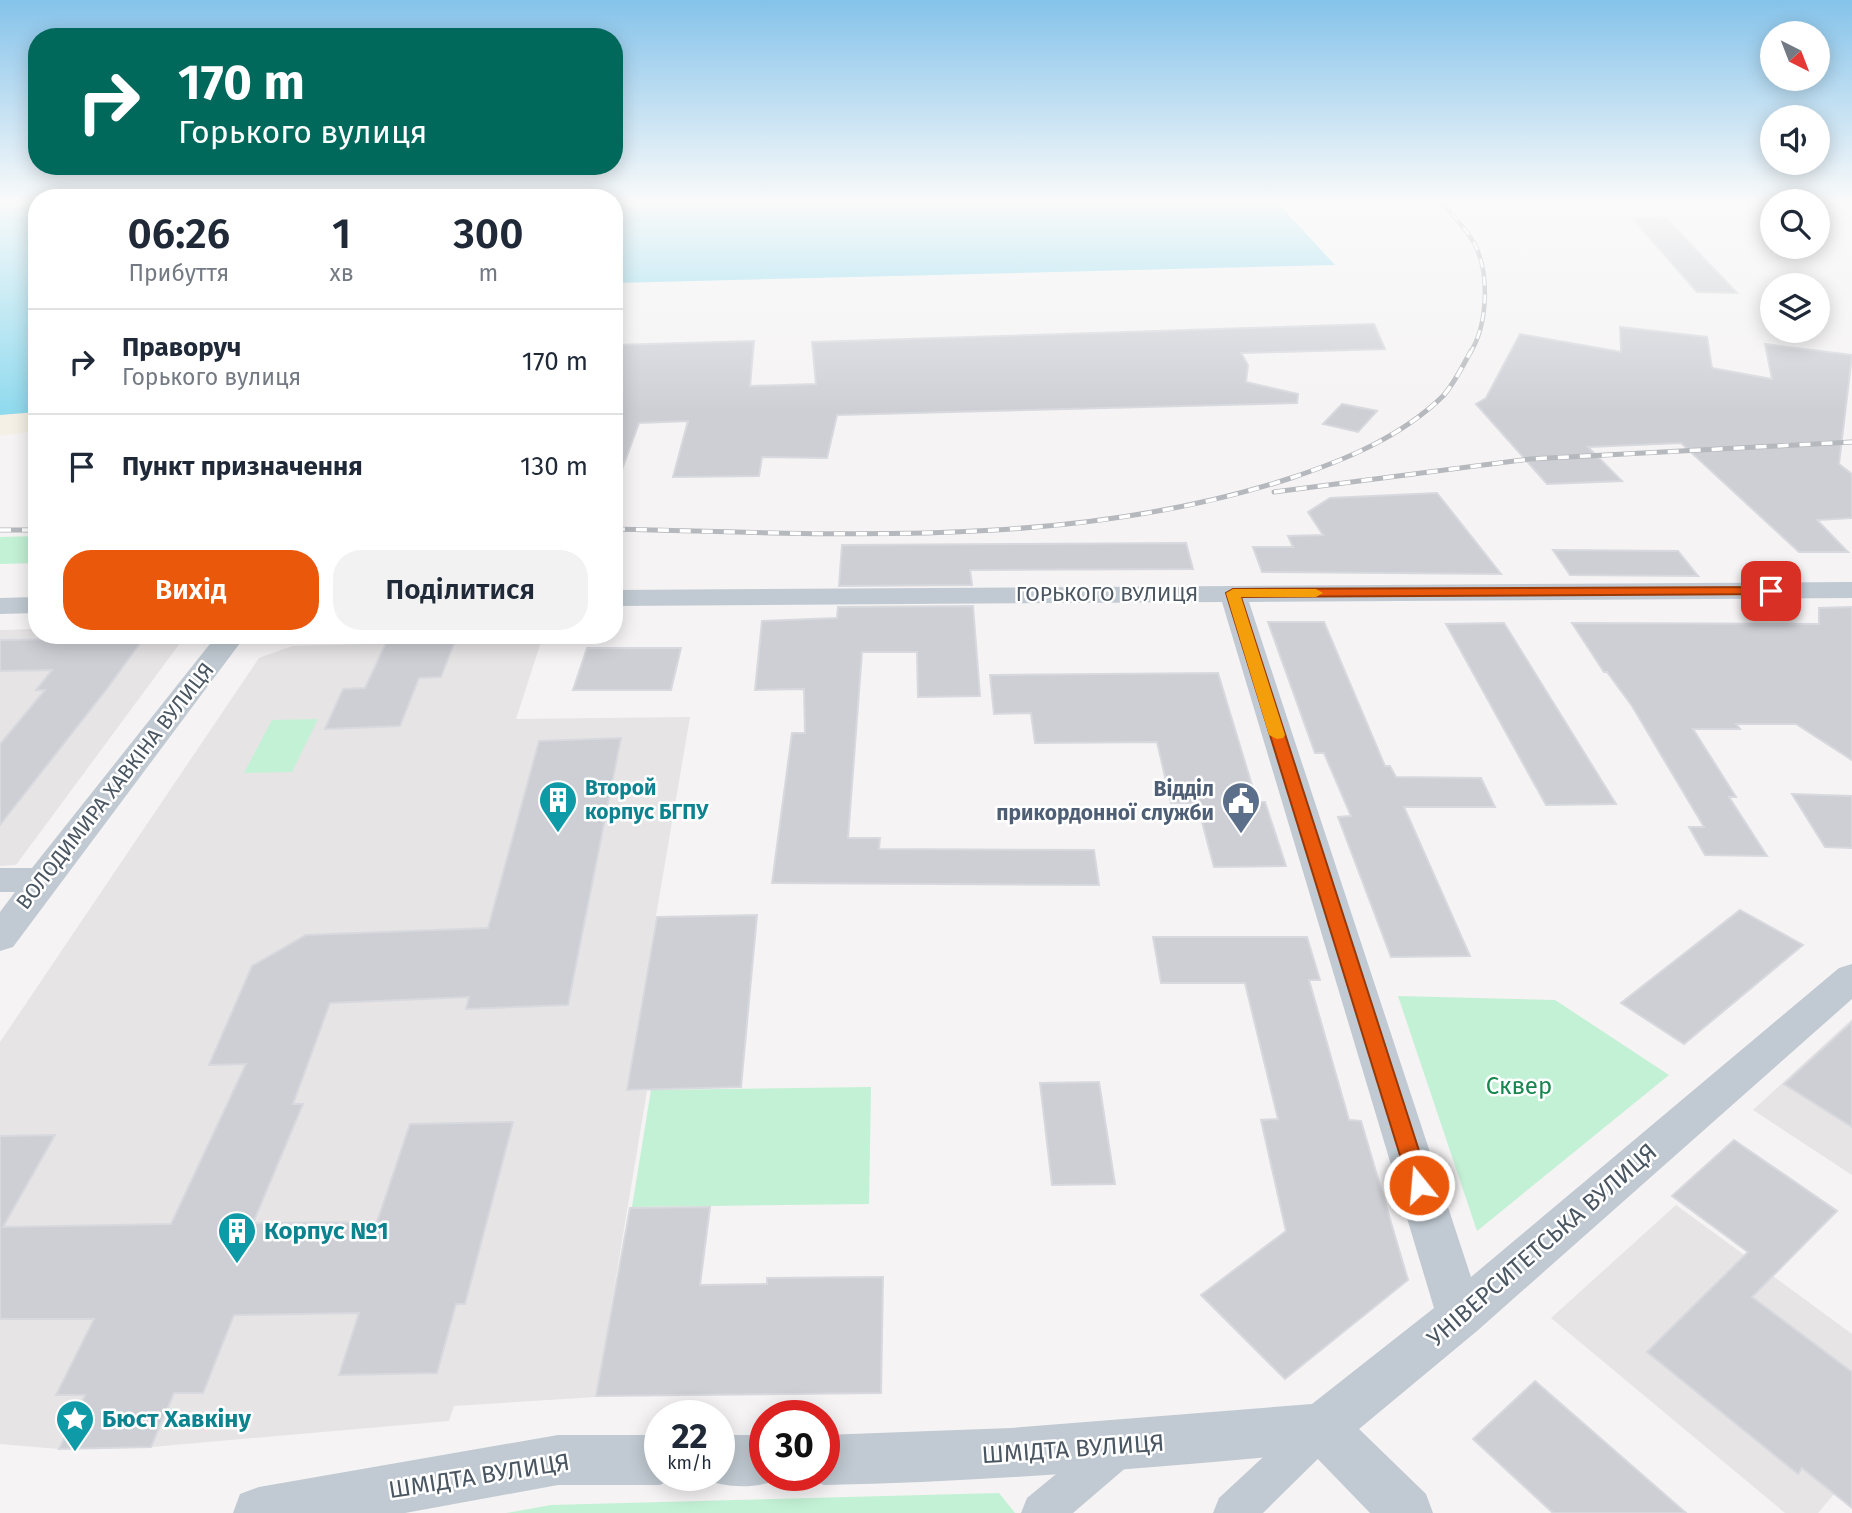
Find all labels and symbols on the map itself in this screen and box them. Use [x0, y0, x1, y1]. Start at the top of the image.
north arrow [1760, 21, 1830, 91]
pin [1741, 561, 1801, 621]
street label: ГОРЬКОГО ВУЛИЦЯ [1016, 581, 1198, 607]
street label: ВОЛОДИМИРА ХАВКІНА ВУЛИЦЯ [11, 657, 219, 915]
place label: Второй корпус БГПУ [585, 775, 709, 825]
place label: Відділ прикордонної служби [996, 776, 1214, 826]
building icon: Второй корпус БГПУ [537, 779, 579, 834]
public building icon: Відділ прикордонної служби [1220, 780, 1262, 835]
park label: Сквер [1486, 1072, 1552, 1100]
street label: УНІВЕРСИТЕТСЬКА ВУЛИЦЯ [1422, 1138, 1662, 1352]
position arrow [1382, 1148, 1456, 1222]
building icon: Корпус №1 [216, 1210, 258, 1265]
place label: Корпус №1 [264, 1217, 389, 1245]
place icon: Бюст Хавкіну [54, 1398, 96, 1453]
speed limit sign: 30 [749, 1400, 840, 1491]
place label: Бюст Хавкіну [102, 1405, 251, 1433]
street label: ШМІДТА ВУЛИЦЯ [981, 1429, 1165, 1469]
street label: ШМІДТА ВУЛИЦЯ [387, 1448, 571, 1504]

